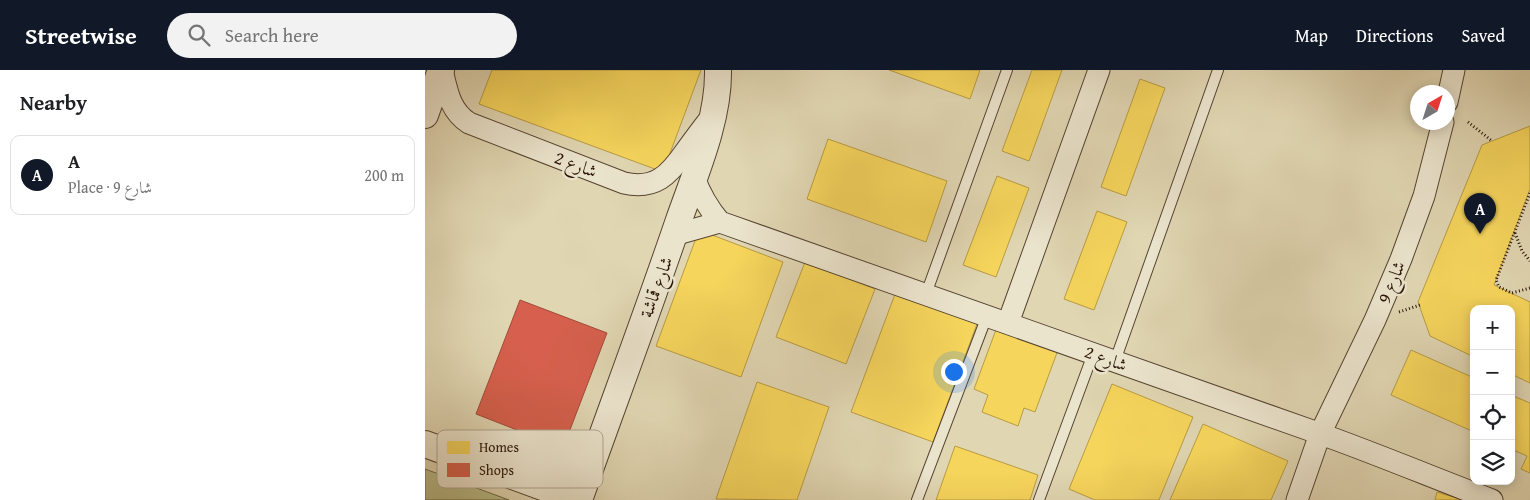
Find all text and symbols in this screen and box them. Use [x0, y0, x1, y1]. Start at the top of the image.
search box [167, 13, 517, 58]
text: Streetwise [25, 18, 137, 53]
icon: search [185, 21, 213, 49]
text: Search here [225, 21, 319, 49]
text: Map [1295, 22, 1328, 49]
text: Directions [1356, 22, 1433, 49]
text: Saved [1461, 22, 1505, 49]
north arrow [1410, 85, 1455, 130]
text: Nearby [20, 87, 87, 118]
street label: شارع 2 [550, 144, 601, 186]
text: A [68, 147, 80, 175]
text: A [32, 163, 42, 187]
text: 200 m [364, 163, 404, 187]
text: Place · شارع 9 [68, 175, 152, 199]
pin: A [1464, 193, 1496, 234]
street label: شارع قماشة [632, 253, 681, 322]
street label: شارع 9 [1370, 257, 1414, 308]
map controls [1470, 305, 1515, 485]
button: + [1470, 305, 1515, 350]
street label: شارع 2 [1080, 338, 1131, 380]
button: − [1470, 350, 1515, 395]
your location [941, 359, 967, 385]
button: locate [1470, 395, 1515, 440]
legend [437, 430, 603, 488]
text: Homes [479, 437, 519, 457]
button: layers [1470, 440, 1515, 485]
text: Shops [479, 460, 514, 480]

